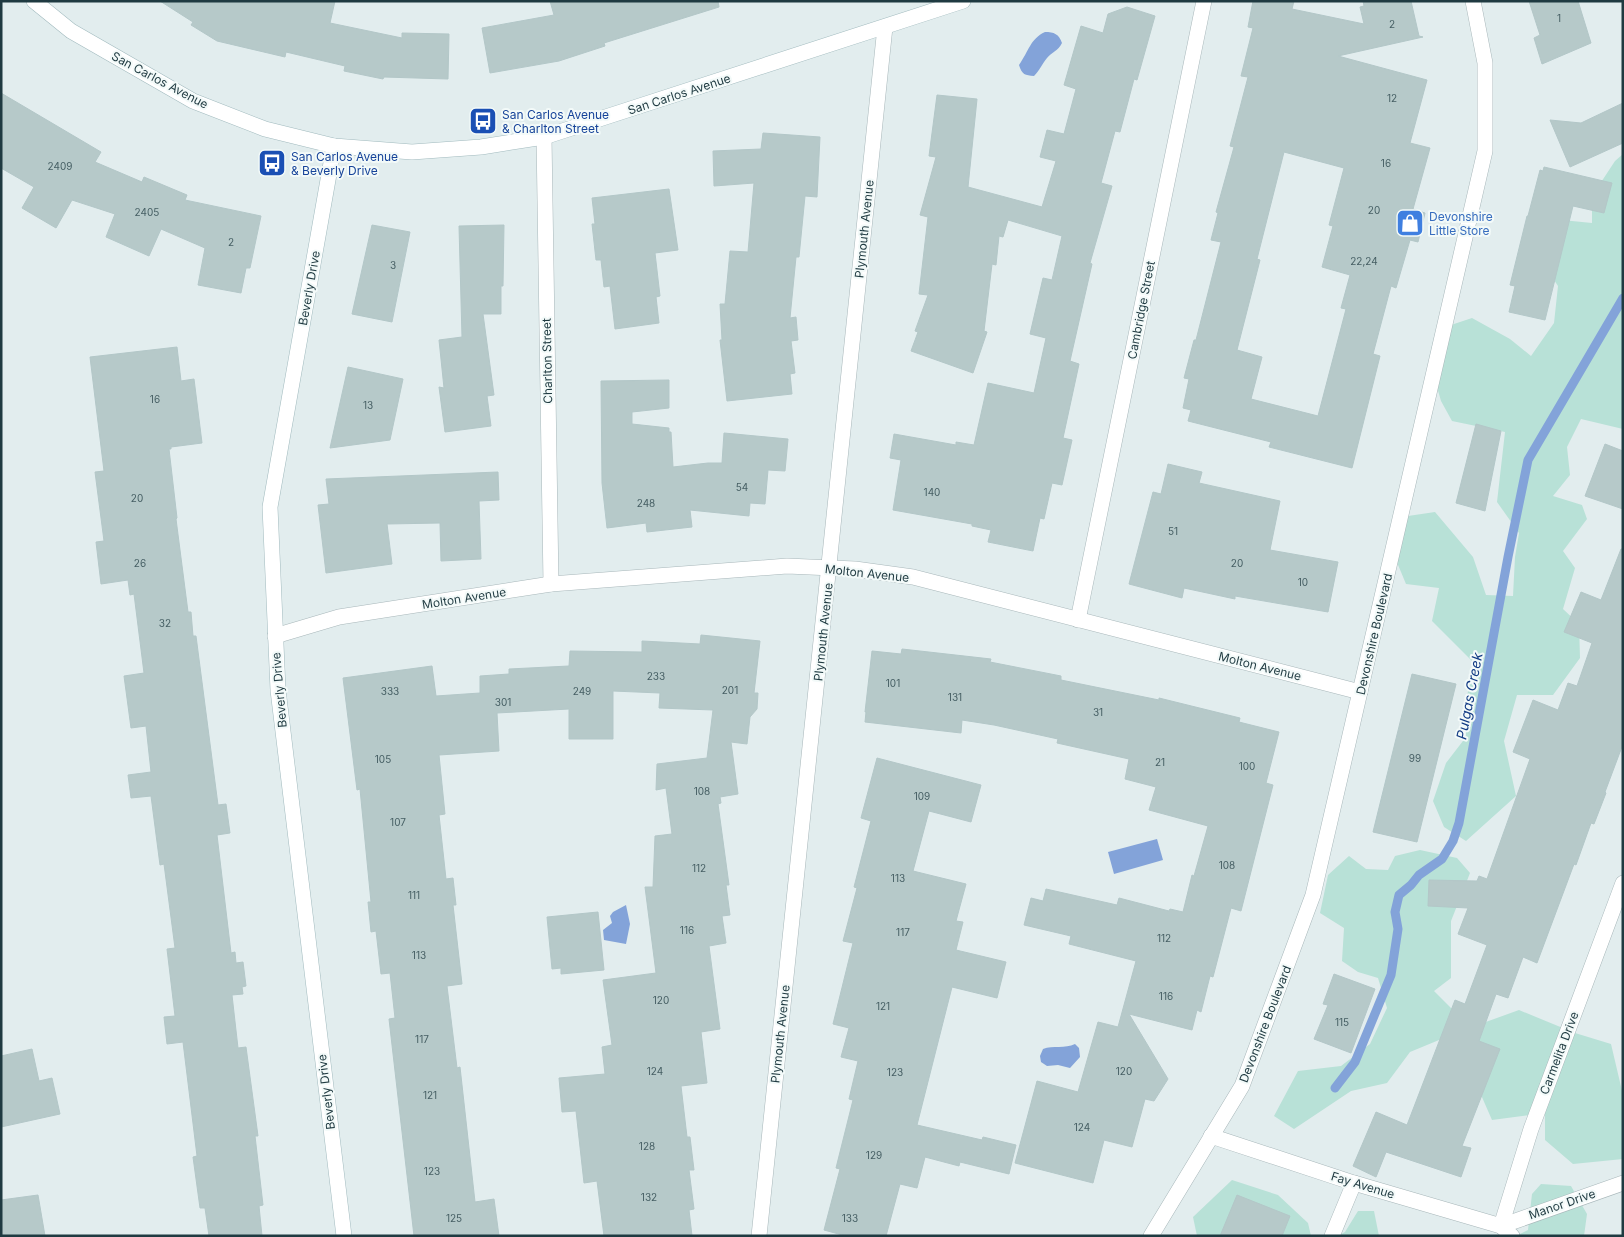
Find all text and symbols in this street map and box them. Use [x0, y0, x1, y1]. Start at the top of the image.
house number: 1 [1557, 12, 1561, 24]
house number: 2 [1389, 18, 1395, 30]
street label: San Carlos Avenue [109, 48, 211, 112]
street label: San Carlos Avenue [626, 70, 732, 118]
house number: 12 [1387, 92, 1397, 104]
bus stop icon: San Carlos Avenue & Charlton Street [468, 106, 498, 136]
place label: San Carlos Avenue & Charlton Street [502, 107, 609, 136]
bus stop icon: San Carlos Avenue & Beverly Drive [257, 148, 287, 178]
place label: San Carlos Avenue & Beverly Drive [291, 149, 398, 178]
house number: 16 [1381, 157, 1391, 169]
house number: 2409 [48, 160, 72, 172]
street label: Plymouth Avenue [851, 179, 877, 279]
house number: 20 [1368, 204, 1380, 216]
house number: 2405 [135, 206, 159, 218]
shop icon: Devonshire Little Store [1395, 208, 1425, 238]
place label: Devonshire Little Store [1429, 209, 1493, 238]
house number: 2 [228, 236, 234, 248]
street label: Beverly Drive [295, 249, 323, 327]
house number: 22,24 [1350, 255, 1378, 267]
house number: 3 [390, 259, 396, 271]
street label: Cambridge Street [1124, 259, 1158, 360]
street label: Charlton Street [539, 318, 555, 404]
house number: 16 [150, 393, 160, 405]
house number: 13 [363, 399, 373, 411]
house number: 54 [736, 481, 748, 493]
house number: 140 [924, 486, 940, 498]
house number: 20 [131, 492, 143, 504]
house number: 248 [637, 497, 655, 509]
house number: 51 [1168, 525, 1178, 537]
house number: 26 [134, 557, 146, 569]
house number: 20 [1231, 557, 1243, 569]
street label: Molton Avenue [824, 561, 910, 585]
street label: Devonshire Boulevard [1353, 572, 1395, 696]
house number: 10 [1298, 576, 1308, 588]
street label: Plymouth Avenue [810, 582, 836, 682]
street label: Molton Avenue [421, 584, 507, 612]
house number: 32 [159, 617, 171, 629]
street label: Molton Avenue [1217, 648, 1303, 684]
water label: Pulgas Creek [1452, 651, 1486, 741]
street label: Beverly Drive [268, 652, 290, 728]
house number: 233 [647, 670, 665, 682]
house number: 101 [886, 677, 900, 689]
house number: 201 [722, 684, 738, 696]
house number: 333 [381, 685, 399, 697]
house number: 249 [573, 685, 591, 697]
house number: 131 [948, 691, 962, 703]
house number: 301 [495, 696, 511, 708]
house number: 31 [1093, 706, 1103, 718]
house number: 99 [1409, 752, 1421, 764]
house number: 105 [375, 753, 391, 765]
house number: 21 [1155, 756, 1165, 768]
house number: 100 [1239, 760, 1255, 772]
house number: 108 [694, 785, 710, 797]
house number: 109 [914, 790, 930, 802]
house number: 107 [390, 816, 406, 828]
house number: 108 [1219, 859, 1235, 871]
house number: 112 [692, 862, 706, 874]
house number: 113 [891, 872, 905, 884]
house number: 111 [408, 889, 420, 901]
house number: 116 [680, 924, 694, 936]
house number: 117 [896, 926, 910, 938]
house number: 112 [1157, 932, 1171, 944]
house number: 113 [412, 949, 426, 961]
street label: Devonshire Boulevard [1236, 963, 1294, 1085]
street label: Plymouth Avenue [767, 984, 793, 1084]
house number: 116 [1159, 990, 1173, 1002]
house number: 120 [653, 994, 669, 1006]
house number: 121 [876, 1000, 890, 1012]
street label: Carmelita Drive [1536, 1010, 1582, 1096]
house number: 115 [1335, 1016, 1349, 1028]
house number: 117 [415, 1033, 429, 1045]
street label: Beverly Drive [314, 1054, 338, 1130]
house number: 124 [647, 1065, 663, 1077]
house number: 120 [1116, 1065, 1132, 1077]
house number: 123 [887, 1066, 903, 1078]
house number: 121 [423, 1089, 437, 1101]
house number: 124 [1074, 1121, 1090, 1133]
house number: 128 [639, 1140, 655, 1152]
house number: 129 [866, 1149, 882, 1161]
house number: 123 [424, 1165, 440, 1177]
street label: Fay Avenue [1329, 1168, 1397, 1202]
street label: Manor Drive [1527, 1186, 1597, 1222]
house number: 132 [641, 1191, 657, 1203]
house number: 125 [446, 1212, 462, 1224]
house number: 133 [842, 1212, 858, 1224]

